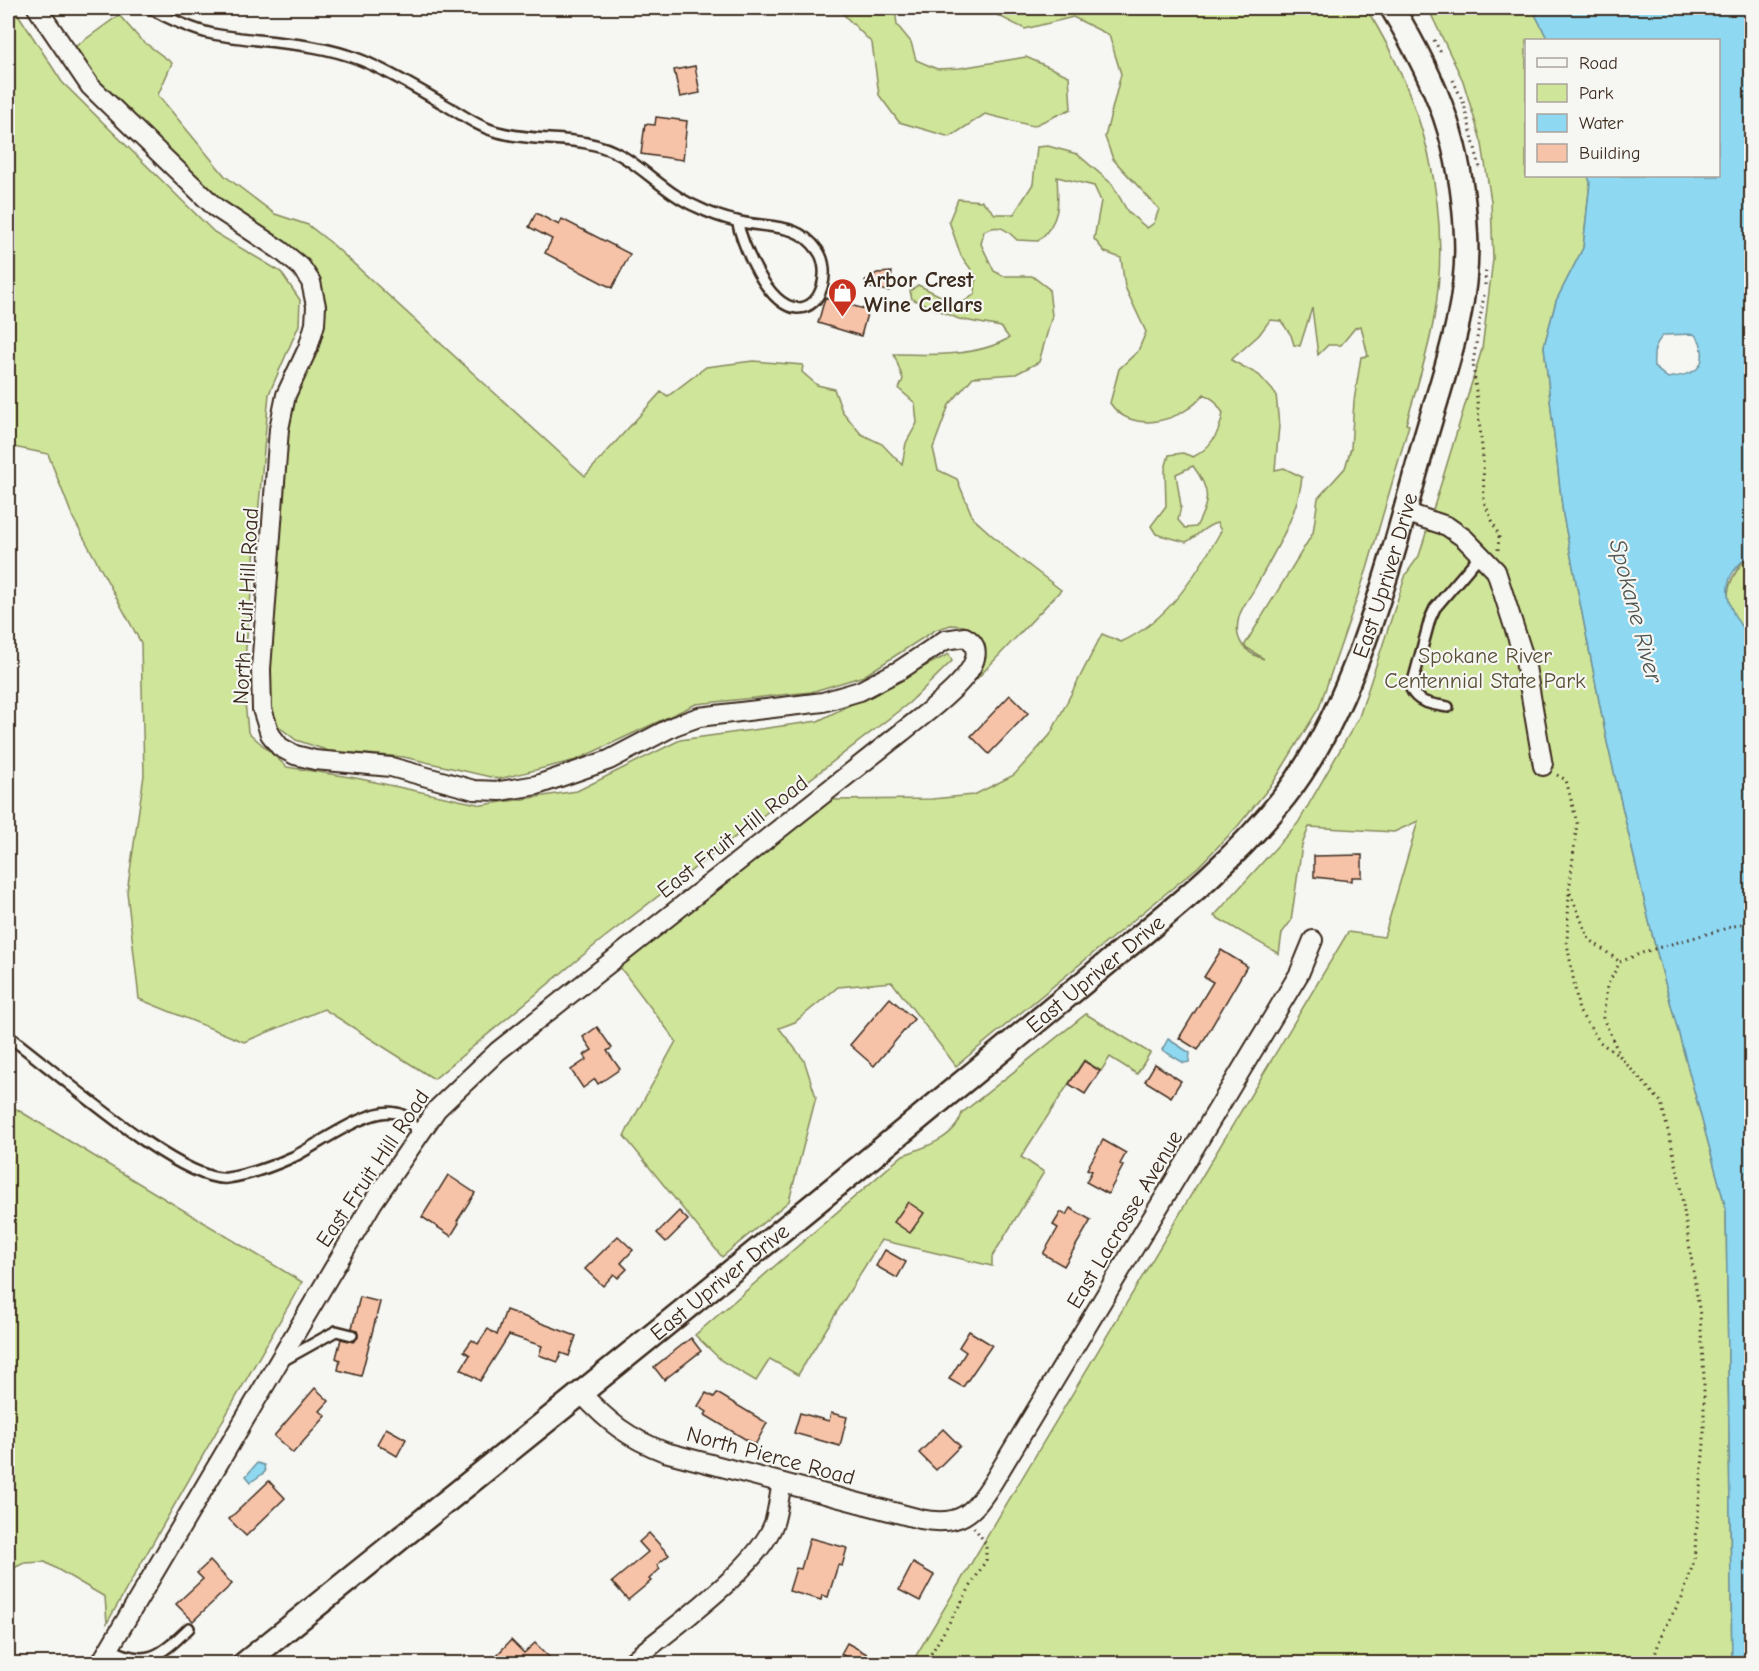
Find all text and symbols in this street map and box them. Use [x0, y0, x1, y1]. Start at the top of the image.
legend [1525, 39, 1720, 177]
text: Road [1579, 53, 1618, 74]
text: Park [1579, 83, 1614, 104]
text: Water [1579, 113, 1624, 134]
text: Building [1579, 143, 1641, 164]
place label: Arbor Crest Wine Cellars [864, 267, 982, 318]
shop icon: Arbor Crest Wine Cellars [827, 276, 859, 318]
street label: East Upriver Drive [1347, 490, 1423, 662]
street label: North Fruit Hill Road [228, 507, 264, 705]
water label: Spokane River [1603, 536, 1669, 687]
park label: Spokane River Centennial State Park [1384, 643, 1586, 694]
street label: East Fruit Hill Road [652, 770, 813, 904]
street label: East Upriver Drive [1021, 910, 1170, 1039]
street label: East Fruit Hill Road [311, 1085, 435, 1252]
street label: East Lacrosse Avenue [1061, 1126, 1188, 1313]
street label: East Upriver Drive [645, 1218, 795, 1346]
street label: North Pierce Road [684, 1421, 858, 1491]

